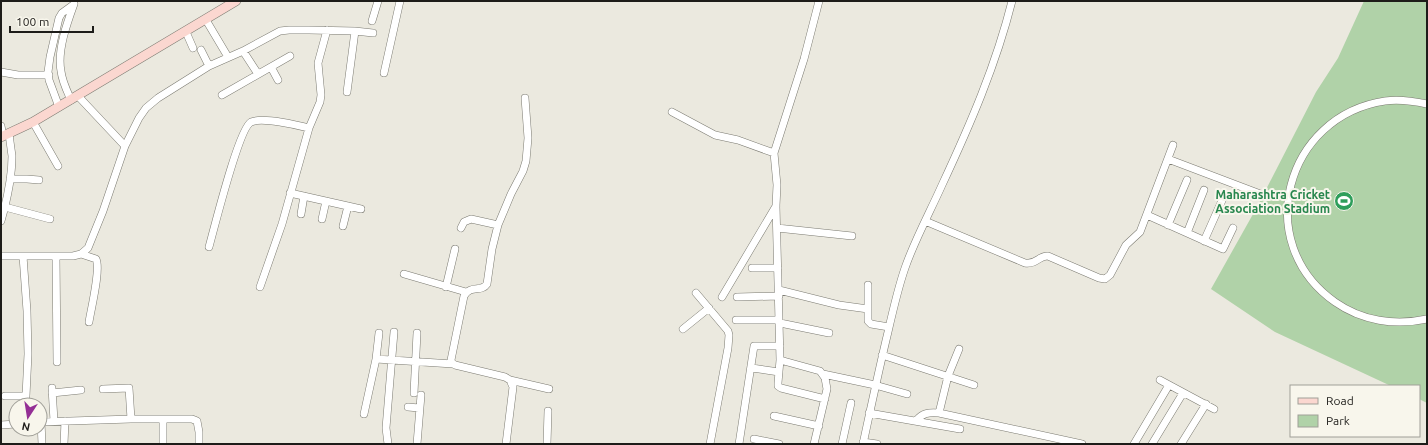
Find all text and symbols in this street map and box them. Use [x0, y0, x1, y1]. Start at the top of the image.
scale bar [10, 8, 93, 34]
text: 100 m [16, 15, 49, 28]
place label: Maharashtra Cricket Association Stadium [1215, 188, 1330, 215]
sports icon: Maharashtra Cricket Association Stadium [1333, 190, 1355, 212]
legend [1290, 385, 1420, 437]
text: Road [1326, 394, 1354, 407]
north arrow [8, 397, 48, 437]
text: Park [1326, 414, 1350, 427]
text: N [21, 420, 31, 434]

